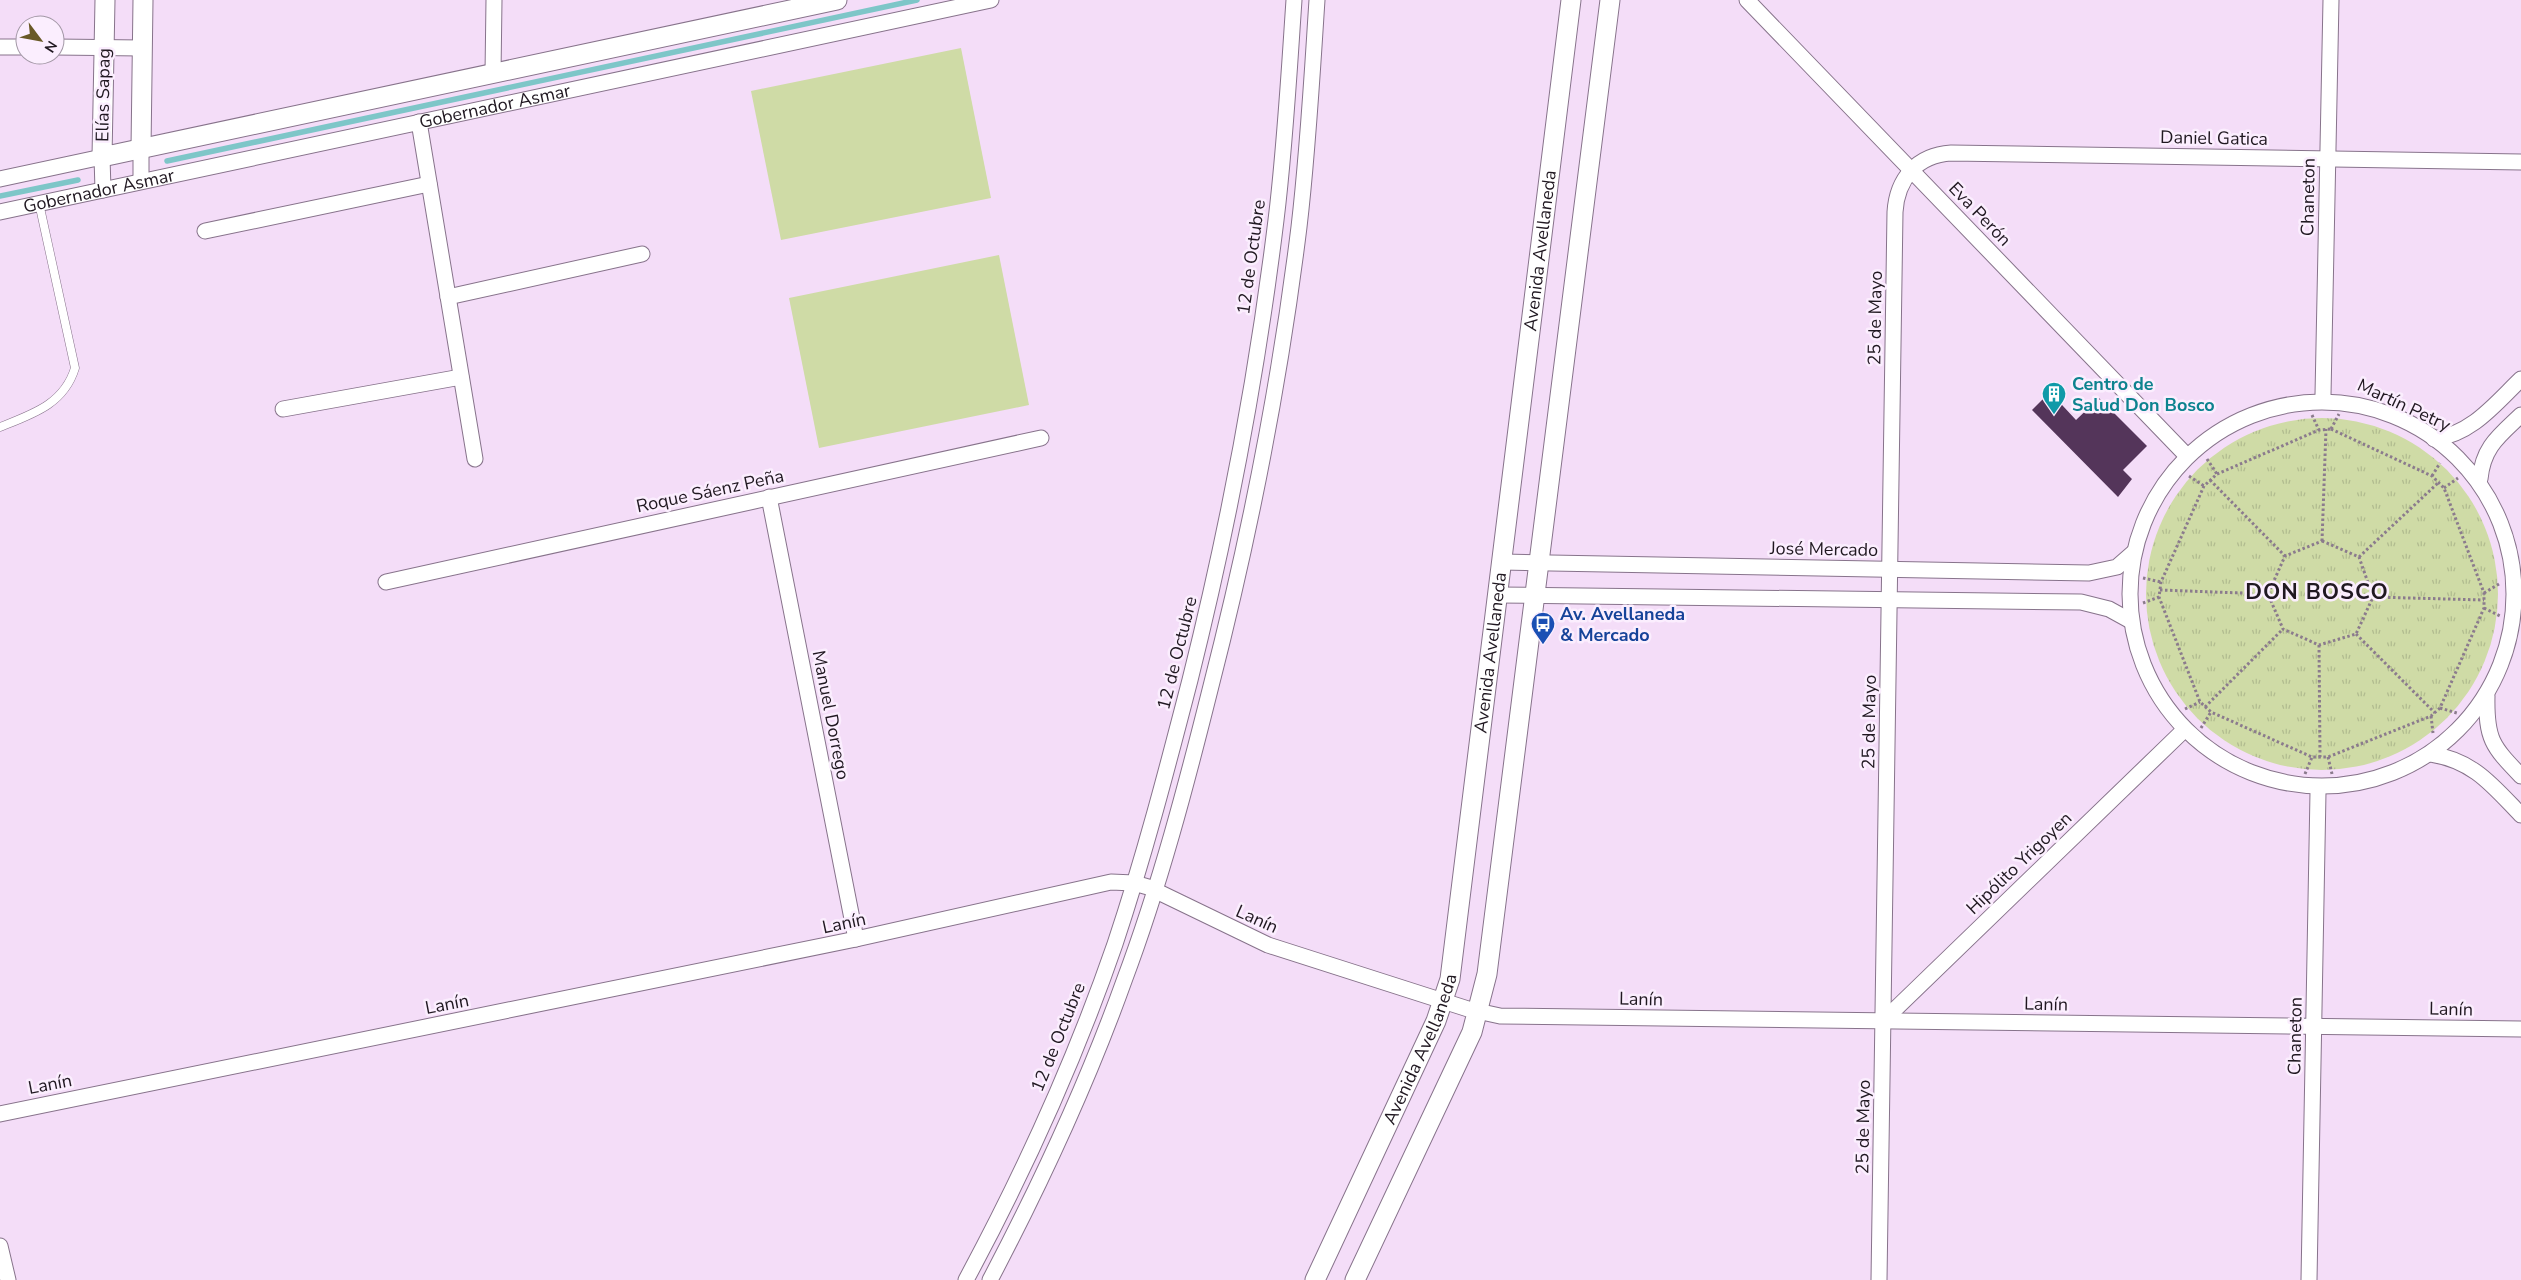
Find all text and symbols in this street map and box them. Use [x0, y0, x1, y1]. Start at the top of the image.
north arrow [15, 15, 65, 65]
text: N [40, 37, 61, 56]
street label: Elías Sapag [90, 48, 116, 142]
street label: Gobernador Asmar [417, 78, 573, 134]
street label: Daniel Gatica [2160, 125, 2268, 151]
street label: Chaneton [2295, 158, 2321, 236]
street label: Gobernador Asmar [21, 163, 177, 219]
street label: Avenida Avellaneda [1518, 169, 1562, 333]
street label: Eva Perón [1943, 177, 2017, 251]
street label: 12 de Octubre [1231, 198, 1271, 316]
street label: 25 de Mayo [1862, 270, 1888, 366]
place label: Centro de Salud Don Bosco [2072, 372, 2215, 417]
street label: Martín Petry [2353, 373, 2455, 437]
building icon: Centro de Salud Don Bosco [2041, 381, 2067, 415]
street label: Roque Sáenz Peña [634, 464, 786, 518]
street label: José Mercado [1769, 536, 1878, 562]
street label: Avenida Avellaneda [1468, 571, 1512, 734]
district label: DON BOSCO [2245, 577, 2389, 607]
street label: 12 de Octubre [1151, 594, 1203, 712]
place label: Av. Avellaneda & Mercado [1560, 602, 1685, 647]
bus stop icon: Av. Avellaneda & Mercado [1530, 611, 1556, 645]
street label: Manuel Dorrego [807, 648, 855, 782]
street label: 25 de Mayo [1856, 674, 1882, 770]
street label: Hipólito Yrigoyen [1961, 806, 2077, 920]
street label: Lanín [1232, 899, 1282, 939]
street label: Lanín [820, 907, 868, 939]
street label: Avenida Avellaneda [1377, 973, 1463, 1128]
street label: 12 de Octubre [1025, 979, 1091, 1095]
street label: Lanín [1619, 987, 1663, 1011]
street label: Lanín [423, 988, 471, 1020]
street label: Lanín [2024, 992, 2068, 1016]
street label: Chaneton [2282, 997, 2308, 1075]
street label: Lanín [2429, 997, 2473, 1021]
street label: Lanín [26, 1068, 74, 1100]
street label: 25 de Mayo [1850, 1079, 1876, 1175]

